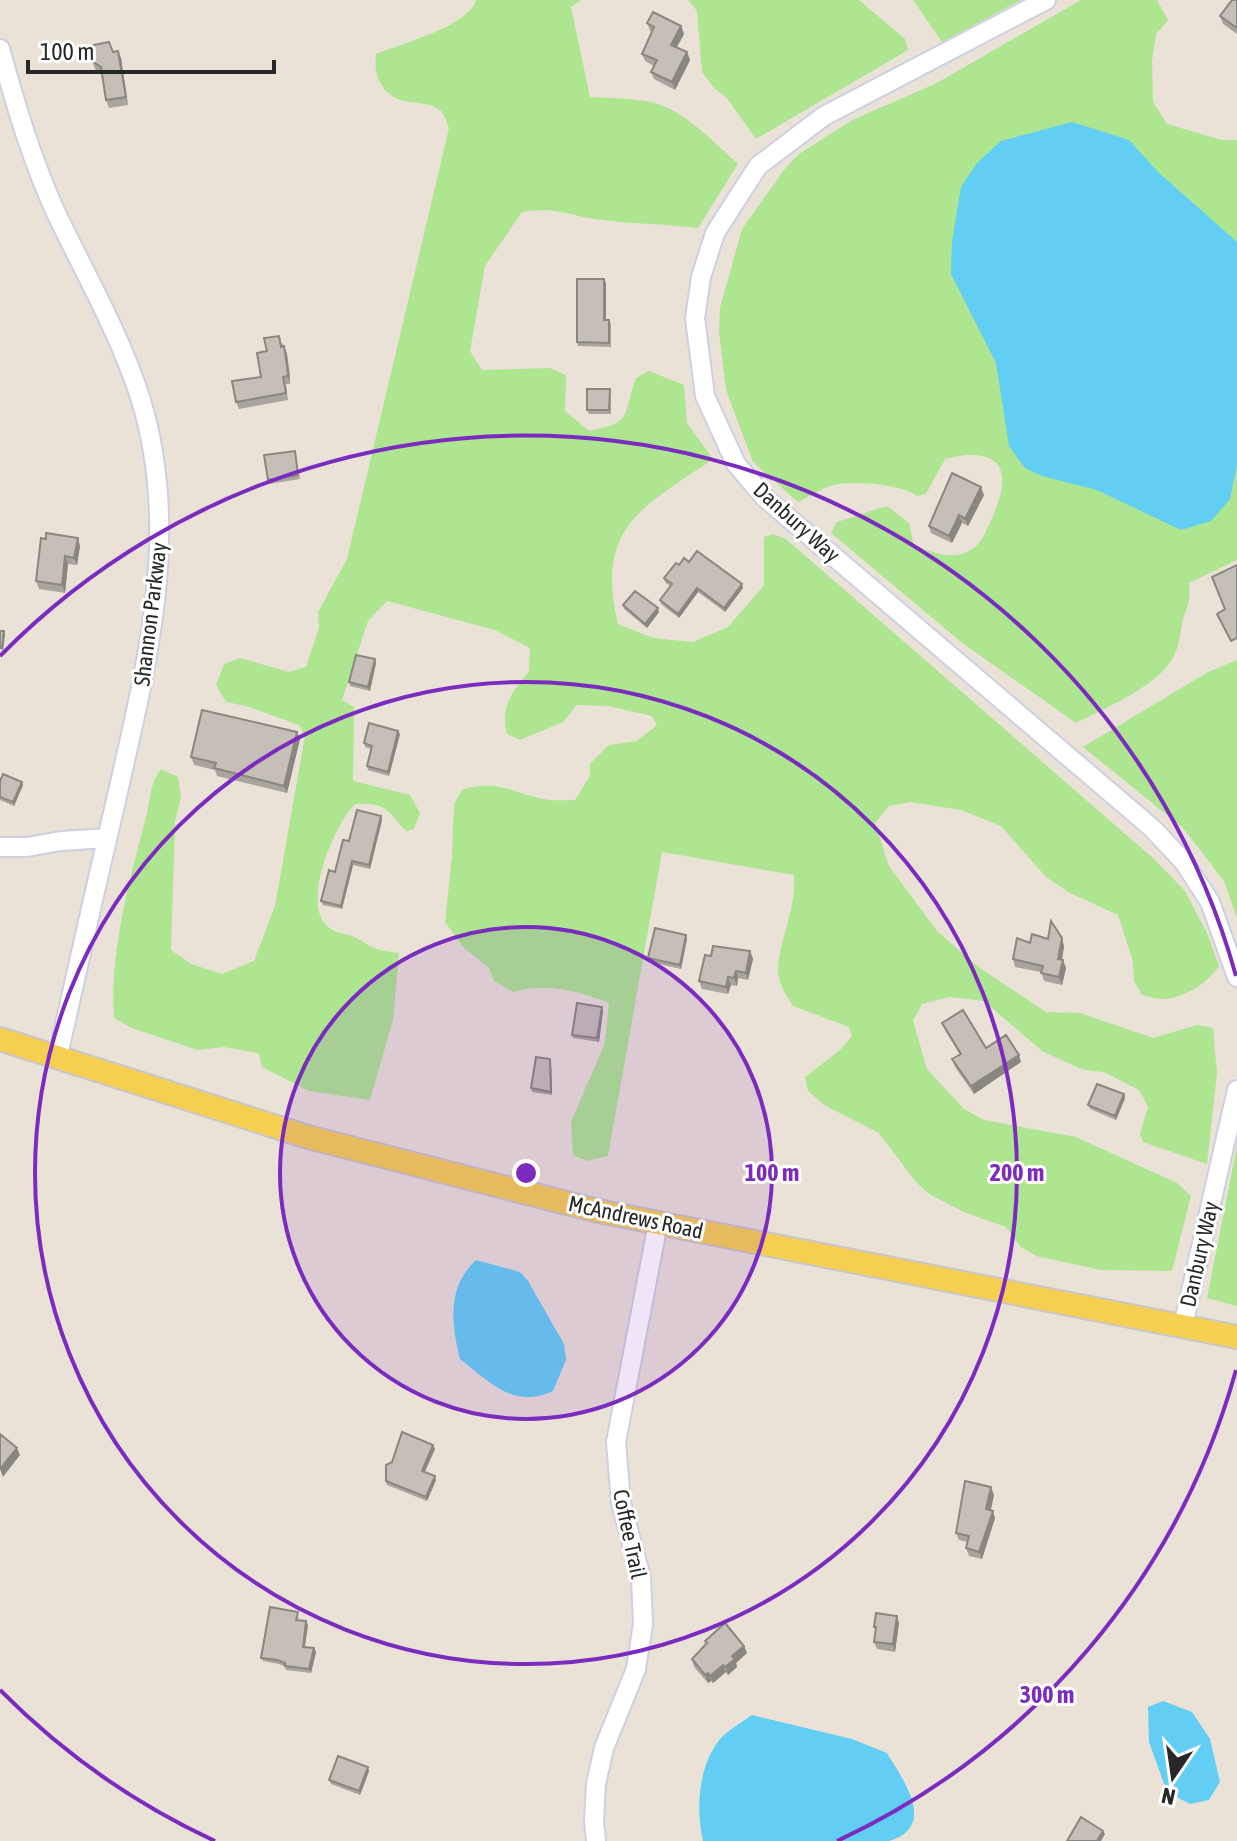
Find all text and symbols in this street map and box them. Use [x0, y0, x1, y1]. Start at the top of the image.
scale bar [28, 24, 274, 74]
text: 100 m [40, 38, 94, 65]
street label: Danbury Way [748, 476, 846, 568]
street label: Shannon Parkway [128, 541, 172, 687]
centre of rings [512, 1159, 540, 1187]
text: 100 m [745, 1159, 799, 1186]
text: 200 m [990, 1159, 1044, 1186]
street label: McAndrews Road [566, 1190, 706, 1244]
street label: Danbury Way [1174, 1199, 1224, 1309]
street label: Coffee Trail [608, 1487, 652, 1581]
text: 300 m [1020, 1681, 1074, 1708]
north arrow [1133, 1737, 1213, 1817]
text: N [1159, 1782, 1178, 1811]

